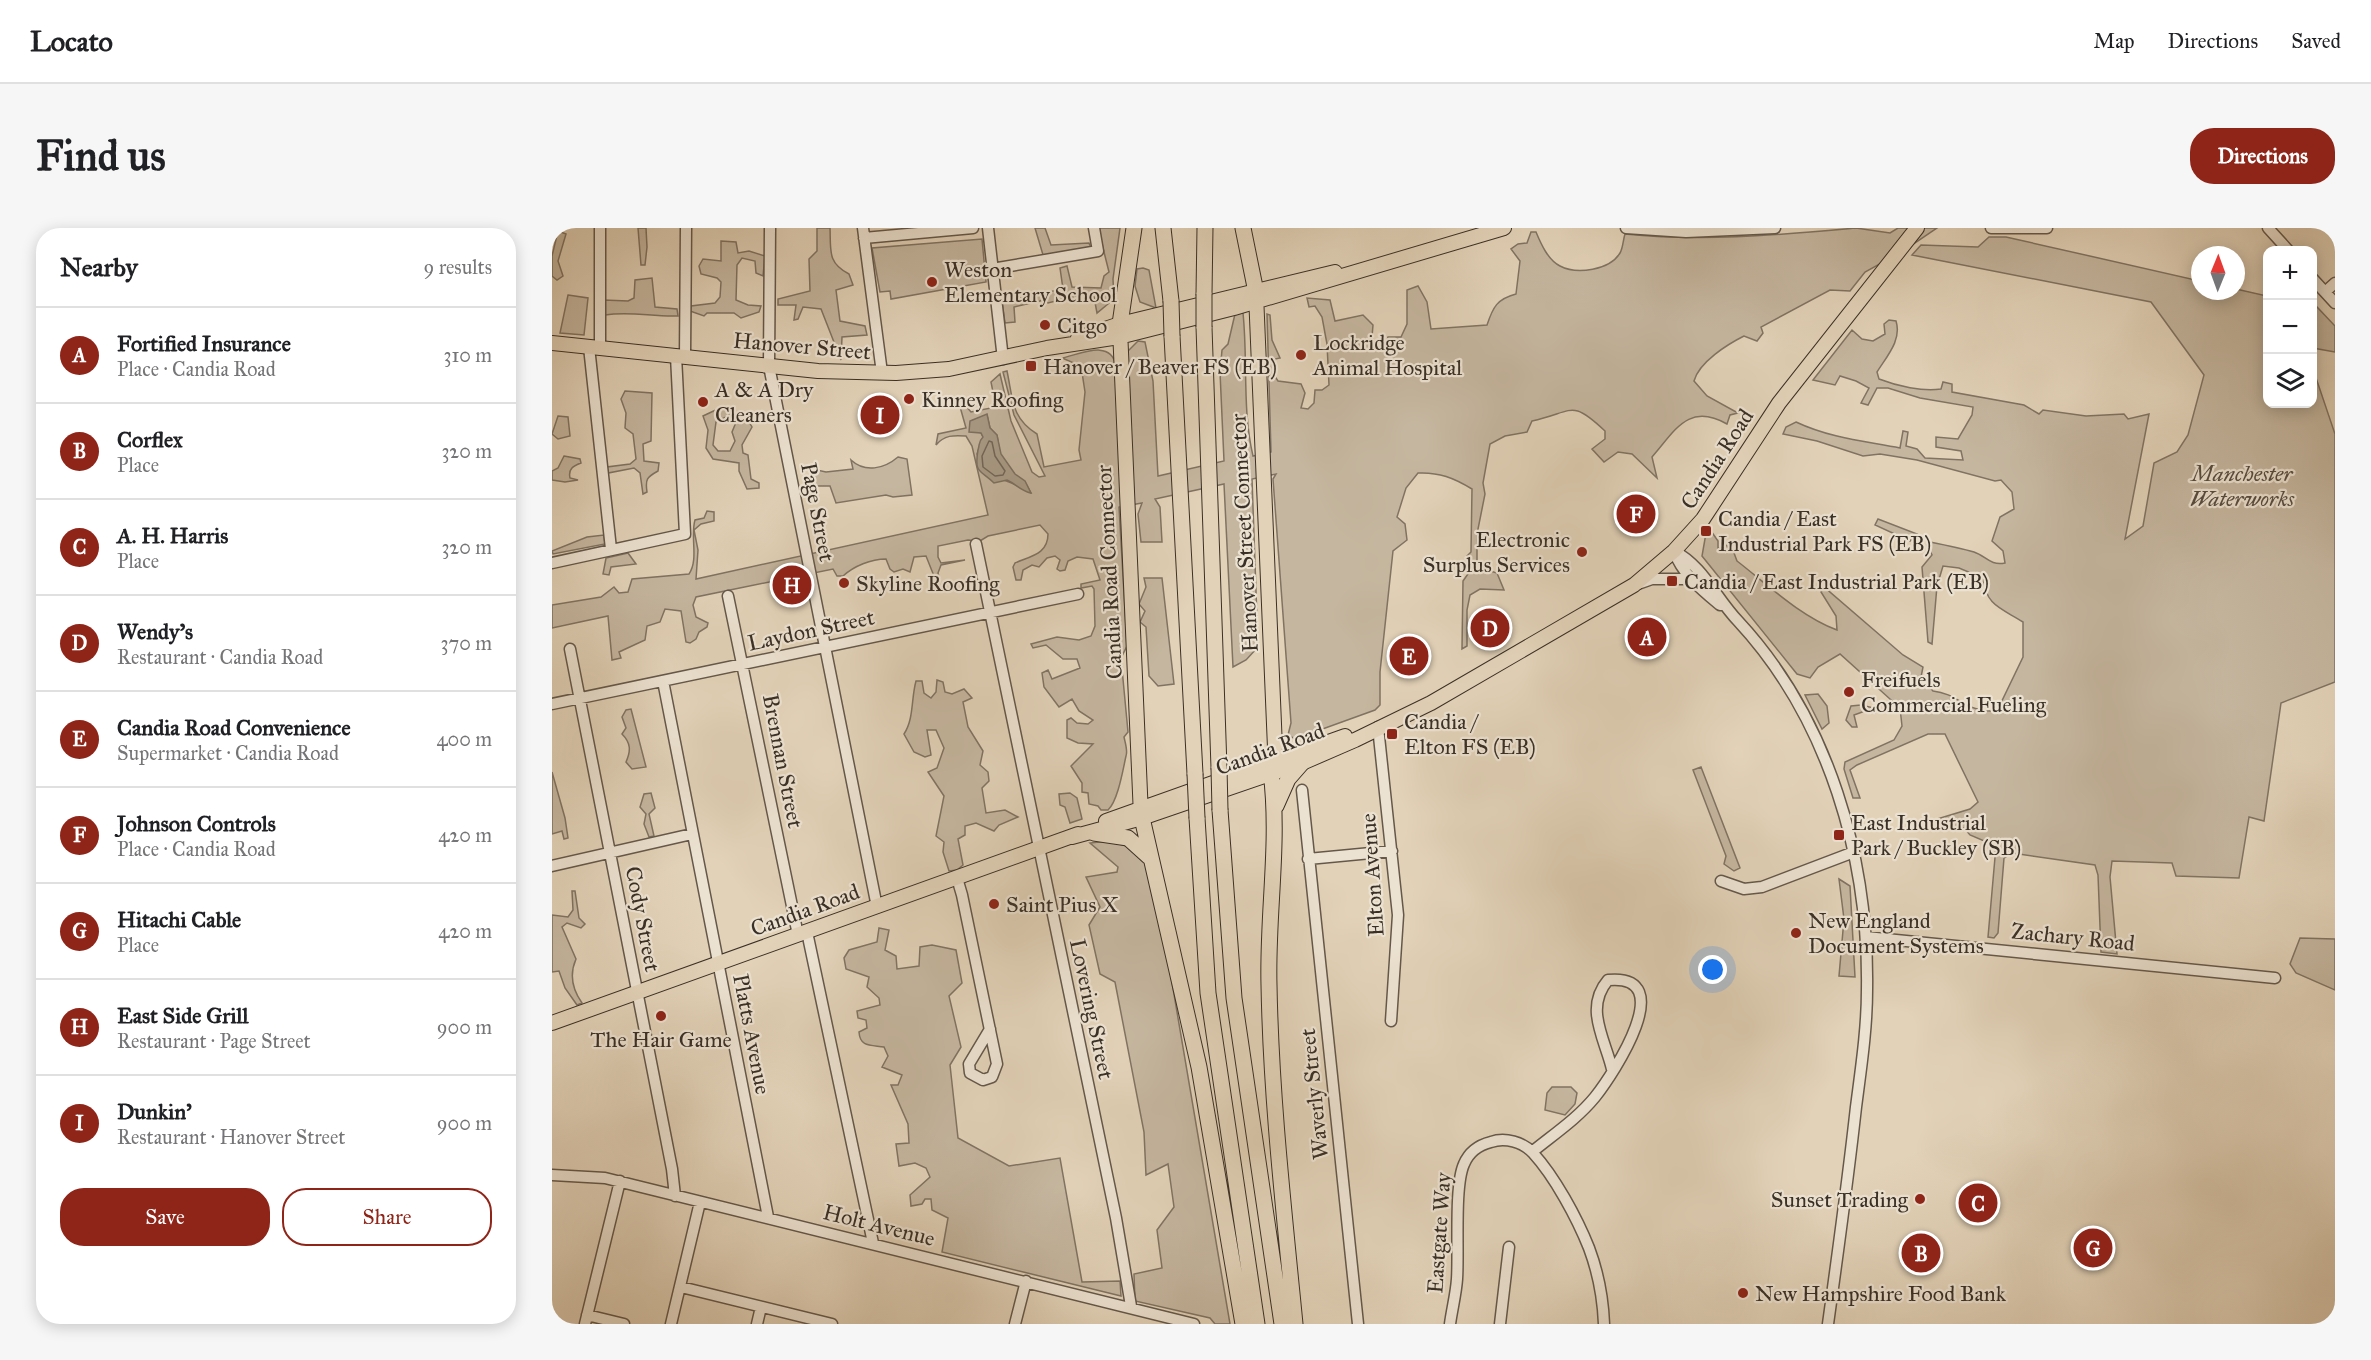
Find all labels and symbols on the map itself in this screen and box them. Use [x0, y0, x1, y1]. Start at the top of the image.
north arrow [2191, 246, 2245, 300]
place label: Weston Elementary School [944, 256, 1117, 308]
marker: Weston Elementary School [925, 275, 939, 289]
place label: Citgo [1057, 312, 1107, 339]
marker: Citgo [1038, 318, 1052, 332]
street label: Hanover Street [732, 327, 872, 365]
place label: Lockridge Animal Hospital [1312, 329, 1462, 381]
marker: Lockridge Animal Hospital [1294, 348, 1308, 362]
place label: Hanover / Beaver FS (EB) [1043, 353, 1277, 380]
marker: Hanover / Beaver FS (EB) [1024, 359, 1038, 373]
place label: A & A Dry Cleaners [714, 376, 814, 428]
place label: Kinney Roofing [921, 386, 1064, 413]
pin: I [860, 392, 900, 438]
marker: Kinney Roofing [902, 392, 916, 406]
marker: A & A Dry Cleaners [696, 395, 710, 409]
street label: Candia Road [1675, 404, 1759, 514]
street label: Hanover Street Connector [1224, 412, 1264, 653]
street label: Page Street [795, 460, 841, 564]
park label: Manchester Waterworks [2190, 460, 2295, 512]
street label: Candia Road Connector [1090, 463, 1128, 680]
pin: F [1616, 492, 1656, 536]
place label: Candia / East Industrial Park FS (EB) [1718, 505, 1931, 557]
marker: Candia / East Industrial Park FS (EB) [1699, 524, 1713, 538]
place label: Electronic Surplus Services [1423, 526, 1570, 578]
marker: Electronic Surplus Services [1575, 545, 1589, 559]
pin: H [772, 562, 812, 608]
place label: Candia / East Industrial Park (EB) [1684, 568, 1989, 595]
place label: Skyline Roofing [856, 570, 1000, 597]
marker: Candia / East Industrial Park (EB) [1665, 574, 1679, 588]
marker: Skyline Roofing [837, 576, 851, 590]
street label: Laydon Street [745, 603, 877, 657]
pin: D [1470, 606, 1510, 650]
pin: A [1628, 614, 1666, 660]
pin: E [1390, 634, 1428, 678]
place label: Freifuels Commercial Fueling [1861, 666, 2047, 718]
marker: Freifuels Commercial Fueling [1842, 685, 1856, 699]
street label: Brennan Street [757, 692, 809, 831]
place label: Candia / Elton FS (EB) [1404, 708, 1536, 760]
street label: Candia Road [1212, 717, 1328, 781]
marker: Candia / Elton FS (EB) [1385, 727, 1399, 741]
place label: East Industrial Park / Buckley (SB) [1851, 809, 2021, 861]
street label: Elton Avenue [1354, 813, 1390, 937]
marker: East Industrial Park / Buckley (SB) [1832, 828, 1846, 842]
street label: Cody Street [620, 864, 666, 974]
street label: Candia Road [747, 878, 863, 942]
place label: Saint Pius X [1006, 891, 1118, 918]
marker: Saint Pius X [987, 897, 1001, 911]
place label: New England Document Systems [1808, 907, 1984, 959]
street label: Zachary Road [2010, 917, 2136, 957]
marker: New England Document Systems [1789, 926, 1803, 940]
street label: Lovering Street [1064, 936, 1120, 1082]
your location [1698, 955, 1727, 984]
street label: Platts Avenue [727, 971, 777, 1097]
marker: The Hair Game [654, 1009, 668, 1023]
place label: The Hair Game [590, 1026, 732, 1053]
street label: Waverly Street [1294, 1027, 1334, 1161]
street label: Eastgate Way [1421, 1171, 1457, 1294]
pin: C [1958, 1180, 1998, 1226]
place label: Sunset Trading [1771, 1186, 1909, 1213]
marker: Sunset Trading [1913, 1192, 1927, 1206]
street label: Holt Avenue [820, 1198, 938, 1252]
pin: G [2074, 1226, 2112, 1270]
pin: B [1902, 1230, 1940, 1276]
place label: New Hampshire Food Bank [1755, 1280, 2007, 1307]
marker: New Hampshire Food Bank [1736, 1286, 1750, 1300]

